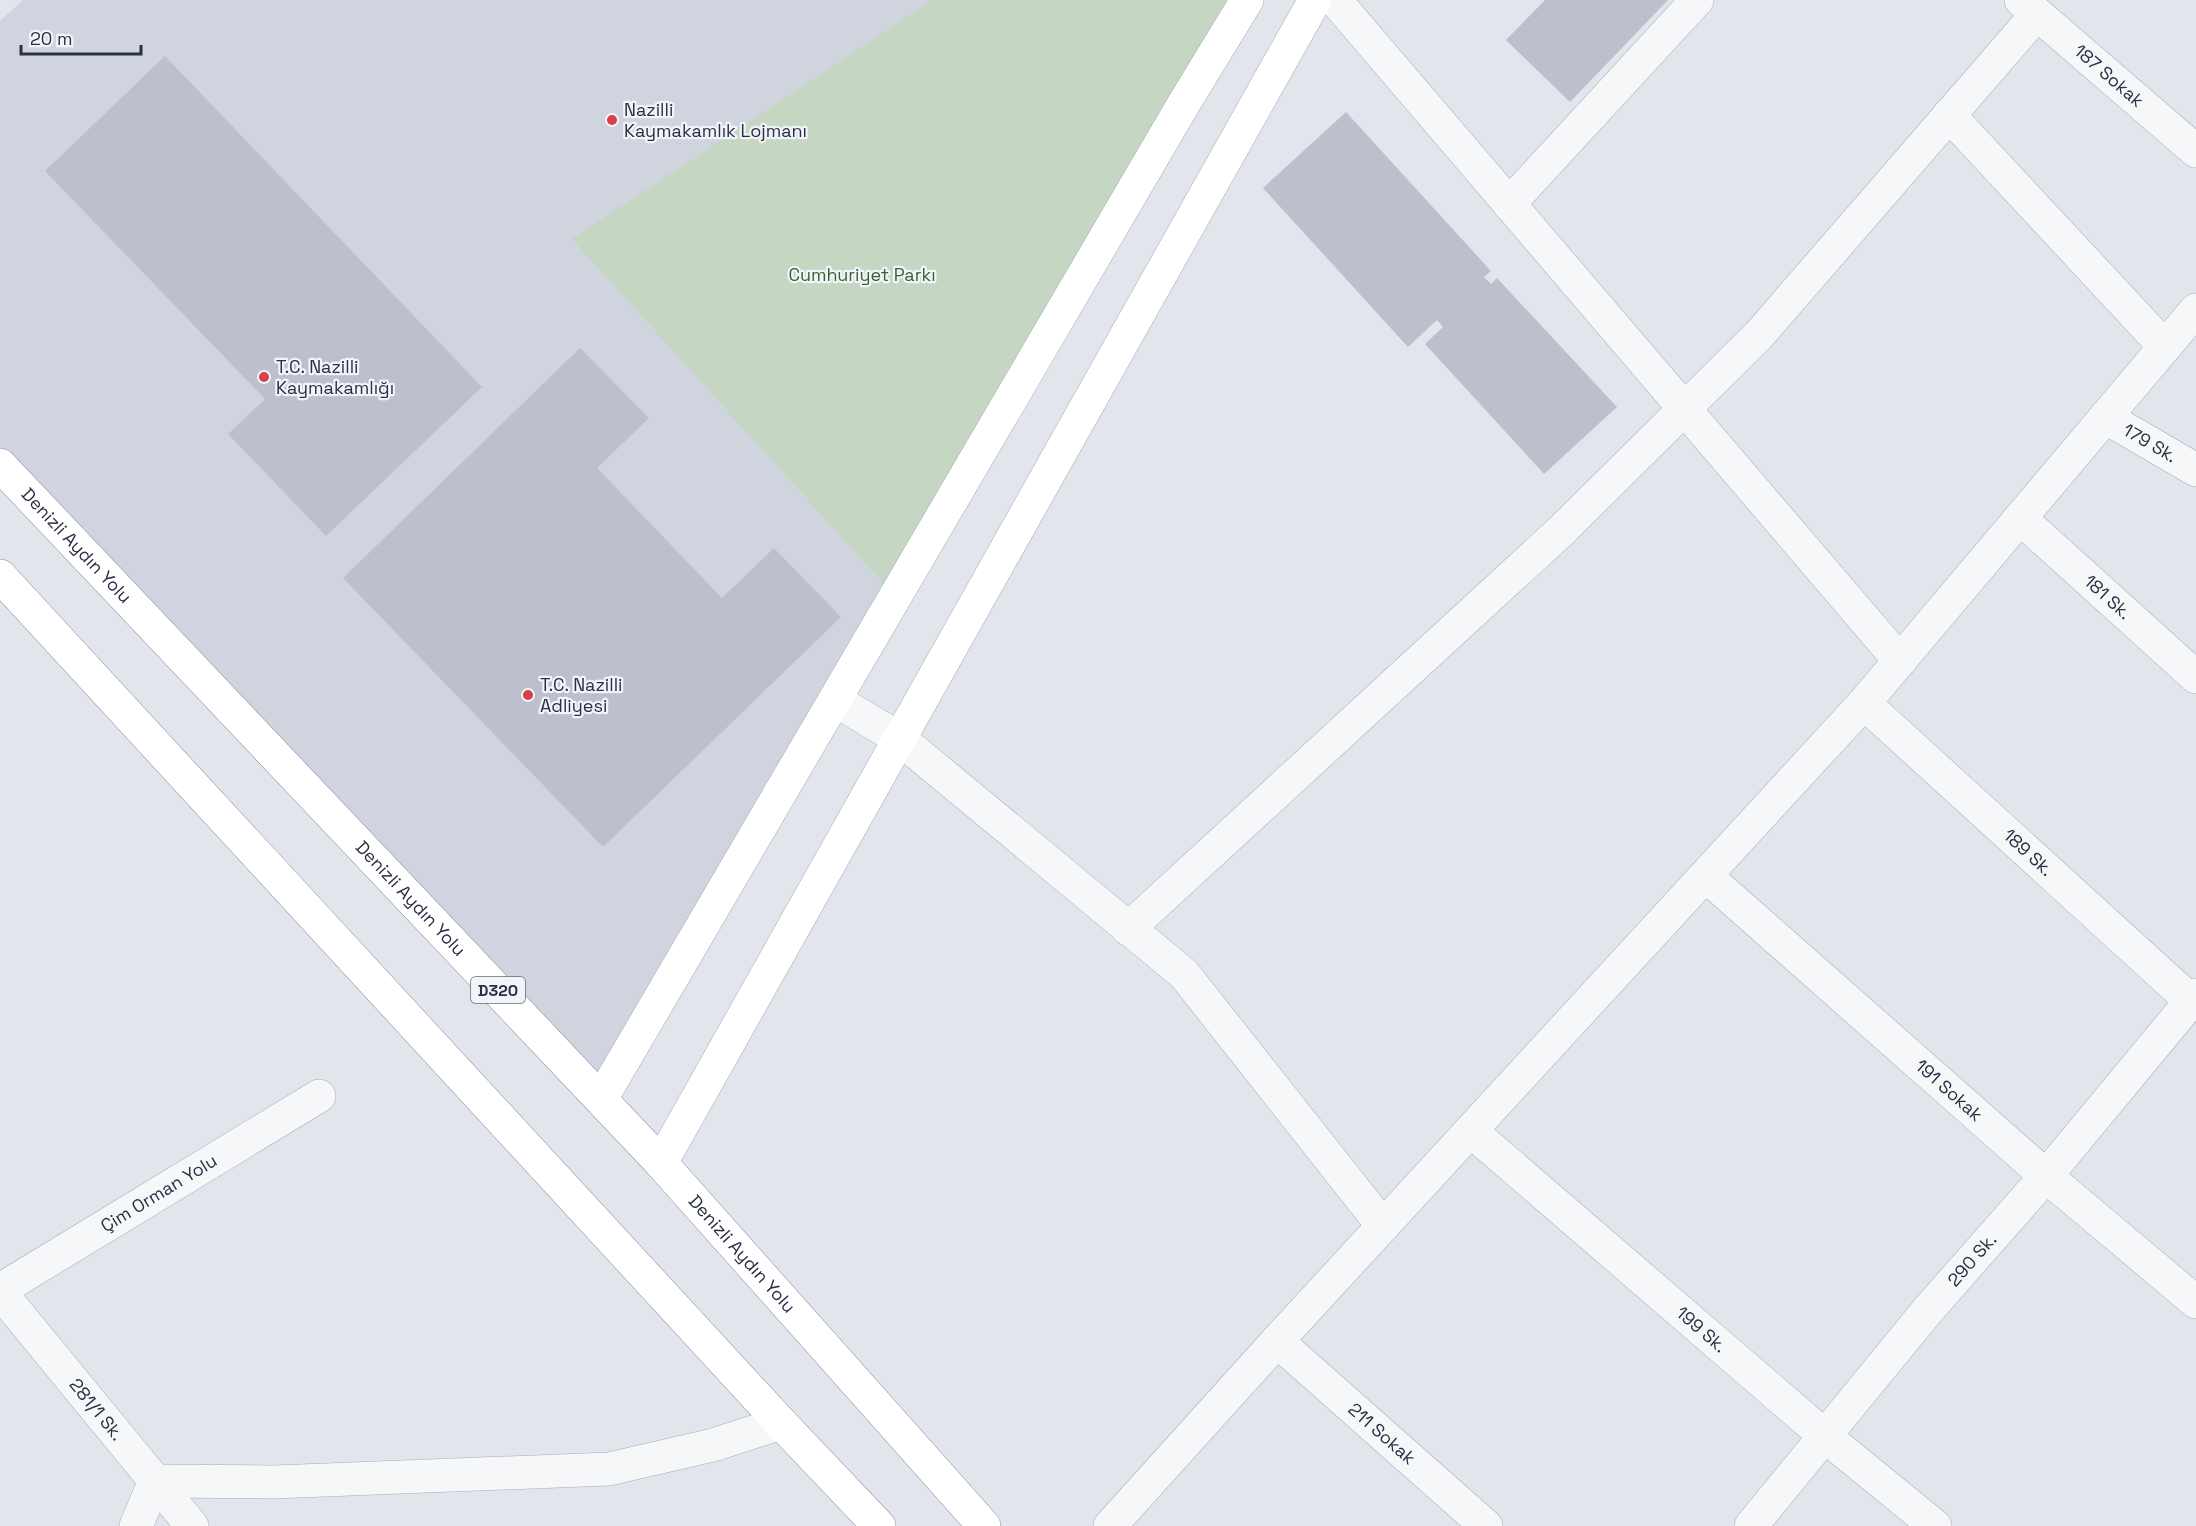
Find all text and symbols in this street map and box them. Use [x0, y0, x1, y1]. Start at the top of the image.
scale bar [21, 18, 141, 56]
text: 20 m [30, 27, 73, 50]
street label: 187 Sokak [2069, 39, 2149, 112]
place label: Nazilli Kaymakamlık Lojmanı [624, 98, 807, 142]
marker: Nazilli Kaymakamlık Lojmanı [605, 113, 619, 127]
park label: Cumhuriyet Parkı [788, 263, 936, 286]
place label: T.C. Nazilli Kaymakamlığı [276, 355, 394, 399]
marker: T.C. Nazilli Kaymakamlığı [257, 370, 271, 384]
street label: 179 Sk. [2119, 418, 2181, 467]
street label: Denizli Aydın Yolu [17, 483, 137, 608]
street label: 181 Sk. [2079, 569, 2136, 624]
place label: T.C. Nazilli Adliyesi [540, 673, 622, 717]
marker: T.C. Nazilli Adliyesi [521, 688, 535, 702]
street label: 189 Sk. [1999, 824, 2058, 881]
street label: Denizli Aydın Yolu [351, 836, 471, 961]
road number: D320 [471, 977, 525, 1003]
street label: 191 Sokak [1911, 1054, 1988, 1126]
street label: Çim Orman Yolu [96, 1149, 221, 1237]
street label: Denizli Aydın Yolu [684, 1190, 801, 1317]
street label: 290 Sk. [1942, 1228, 2001, 1291]
street label: 199 Sk. [1672, 1301, 1732, 1357]
street label: 281/1 Sk. [65, 1373, 129, 1445]
street label: 211 Sokak [1344, 1398, 1421, 1469]

